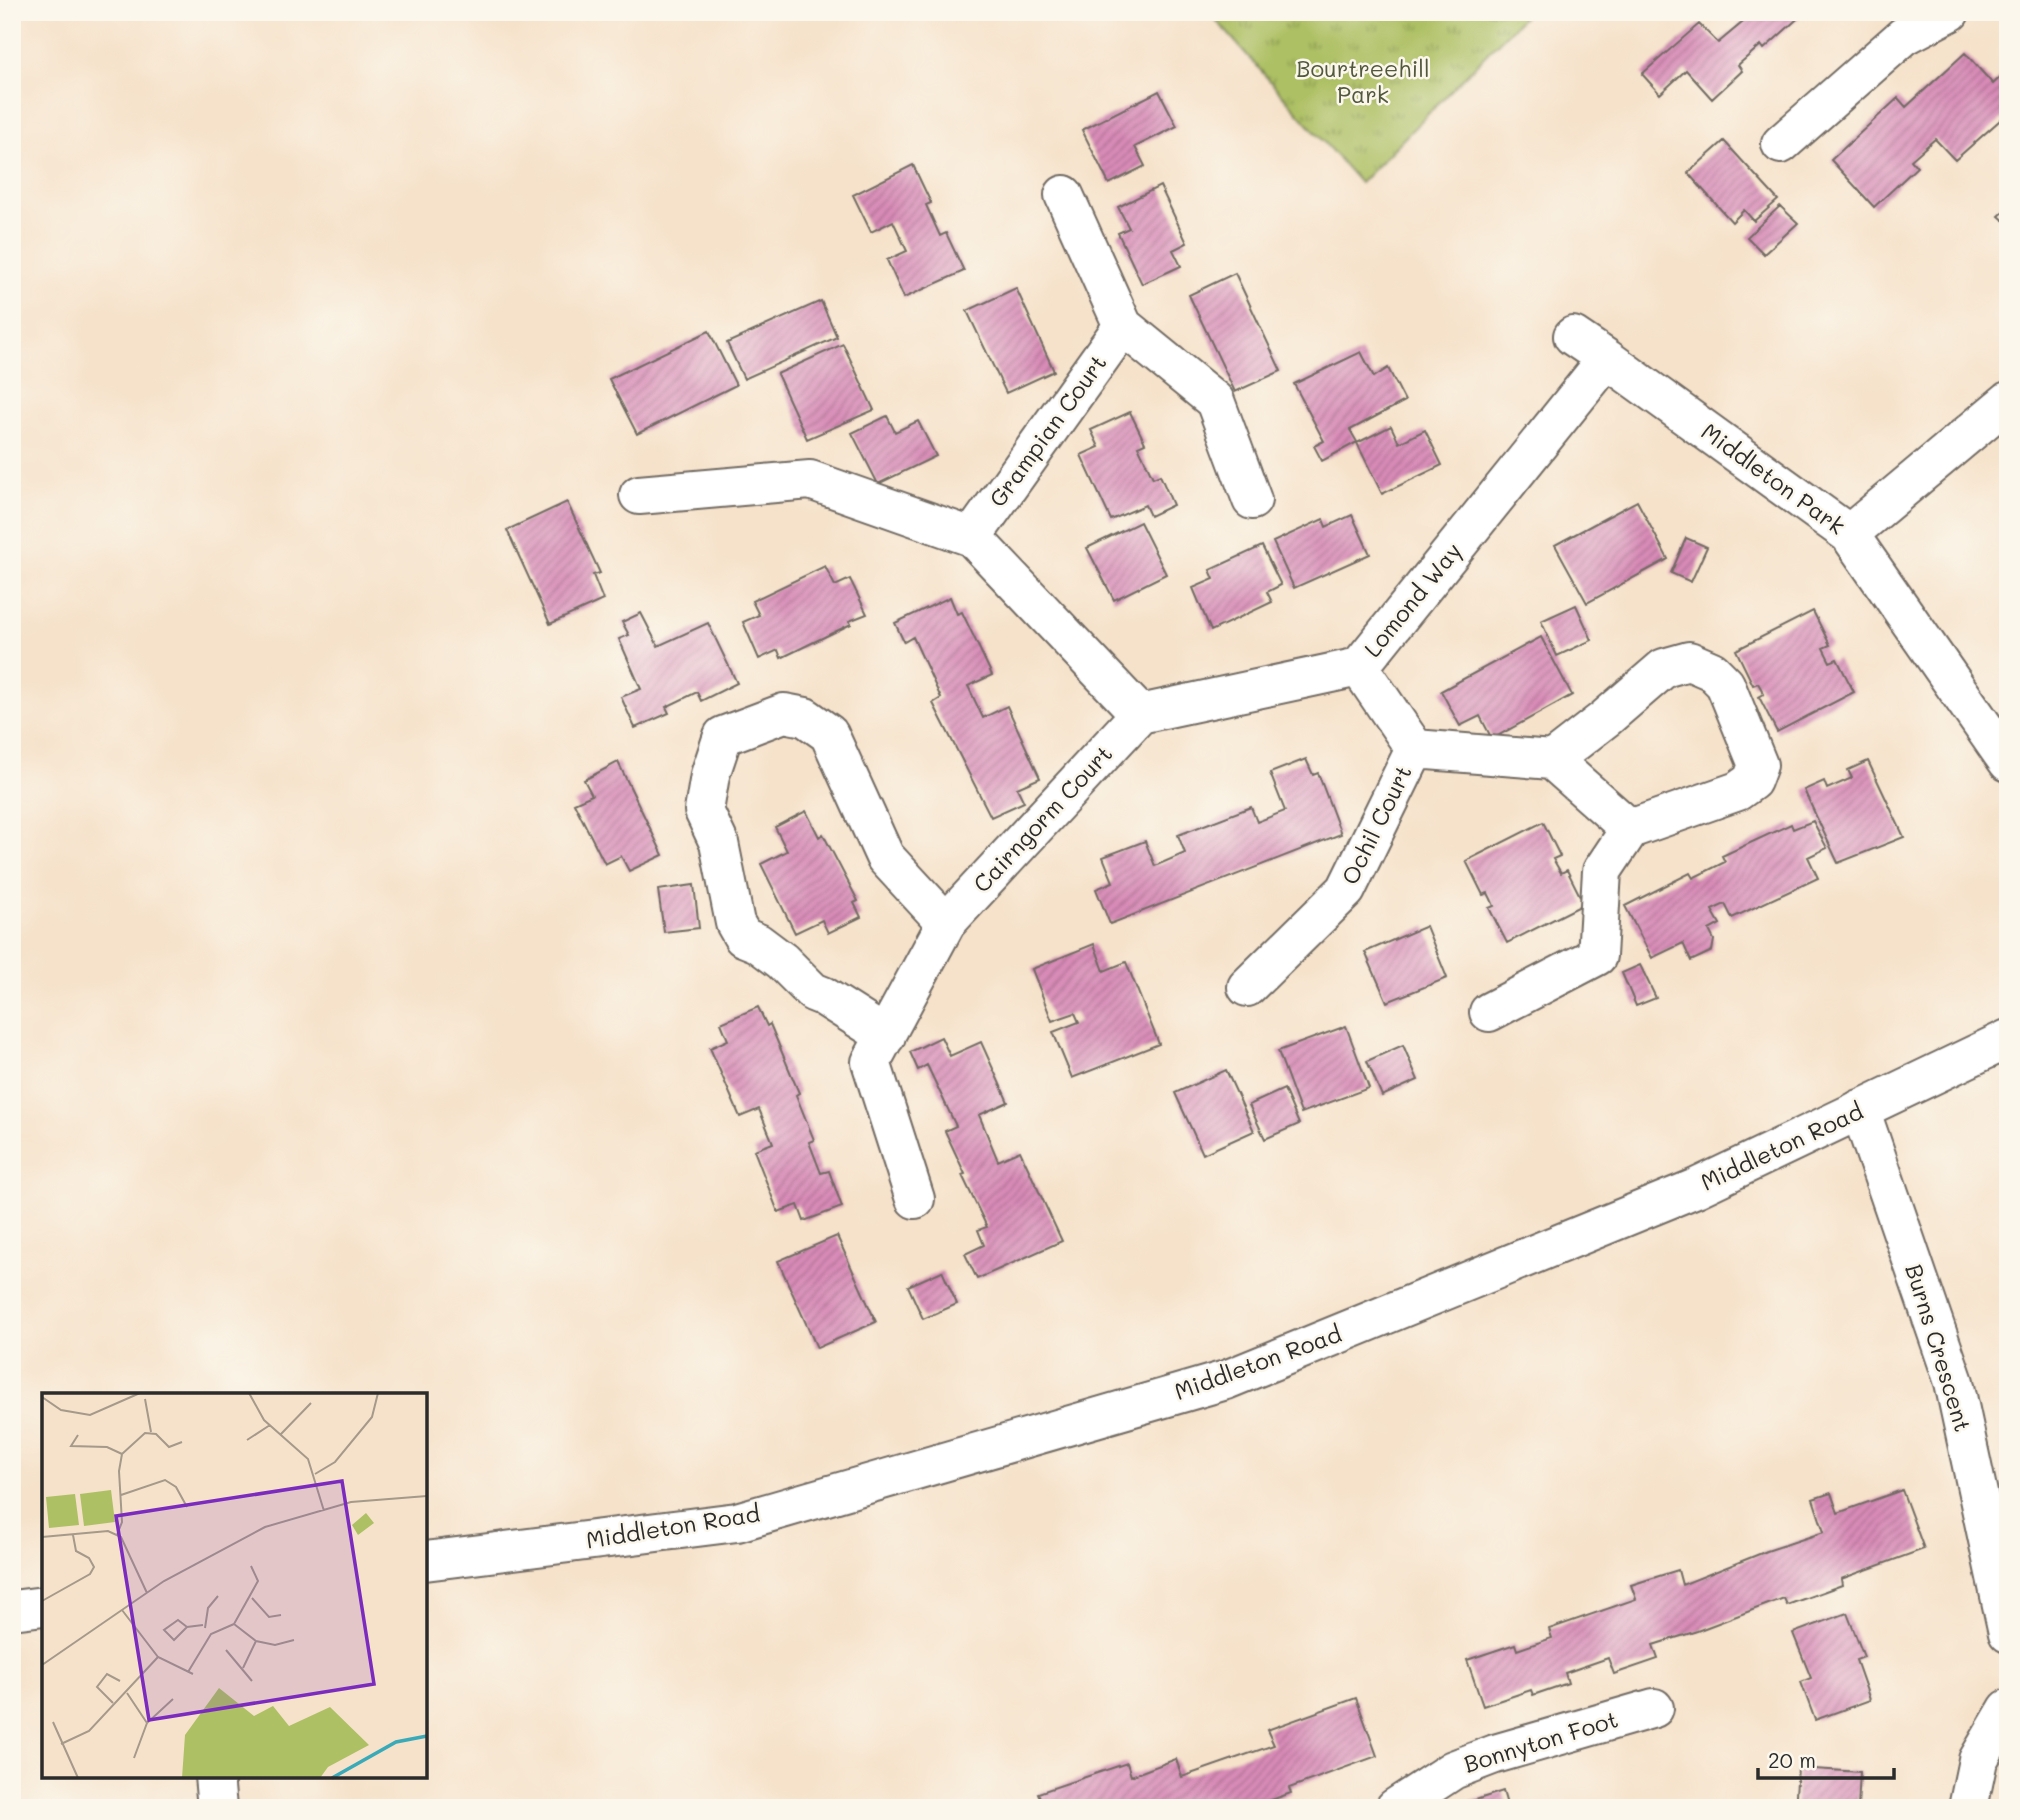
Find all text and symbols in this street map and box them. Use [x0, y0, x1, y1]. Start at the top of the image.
park label: Bourtreehill Park [1296, 53, 1430, 109]
street label: Grampian Court [982, 348, 1113, 513]
street label: Middleton Park [1696, 416, 1851, 540]
street label: Lomond Way [1357, 536, 1468, 663]
street label: Cairngorm Court [966, 738, 1118, 898]
street label: Ochil Court [1334, 760, 1418, 889]
street label: Middleton Road [1696, 1095, 1868, 1197]
street label: Burns Crescent [1899, 1260, 1979, 1435]
street label: Middleton Road [1170, 1318, 1345, 1406]
inset map [42, 1393, 427, 1778]
street label: Middleton Road [584, 1497, 762, 1555]
street label: Bonnyton Foot [1460, 1703, 1621, 1779]
scale bar [1758, 1736, 1894, 1780]
text: 20 m [1768, 1746, 1816, 1773]

